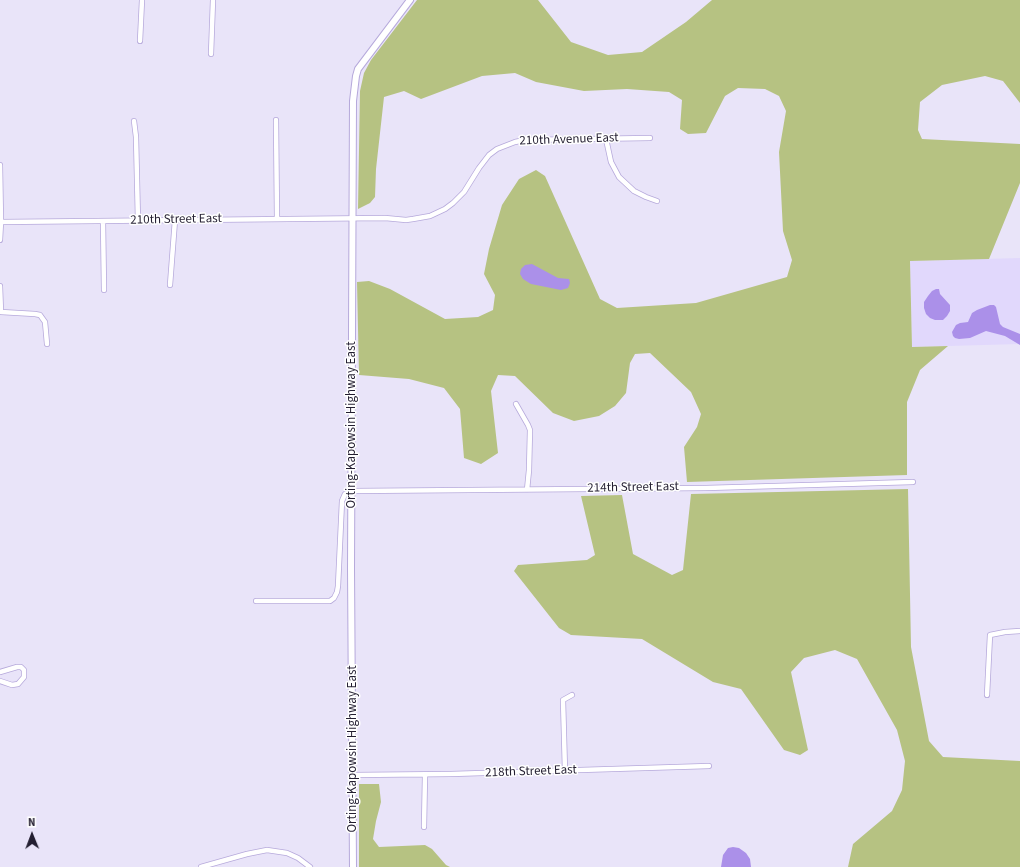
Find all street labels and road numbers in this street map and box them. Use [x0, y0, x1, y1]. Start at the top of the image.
street label: 210th Avenue East [519, 130, 619, 150]
street label: 210th Street East [130, 211, 222, 229]
street label: Orting-Kapowsin Highway East [344, 341, 360, 509]
street label: 214th Street East [587, 479, 679, 497]
street label: Orting-Kapowsin Highway East [345, 665, 361, 833]
street label: 218th Street East [485, 763, 577, 781]

